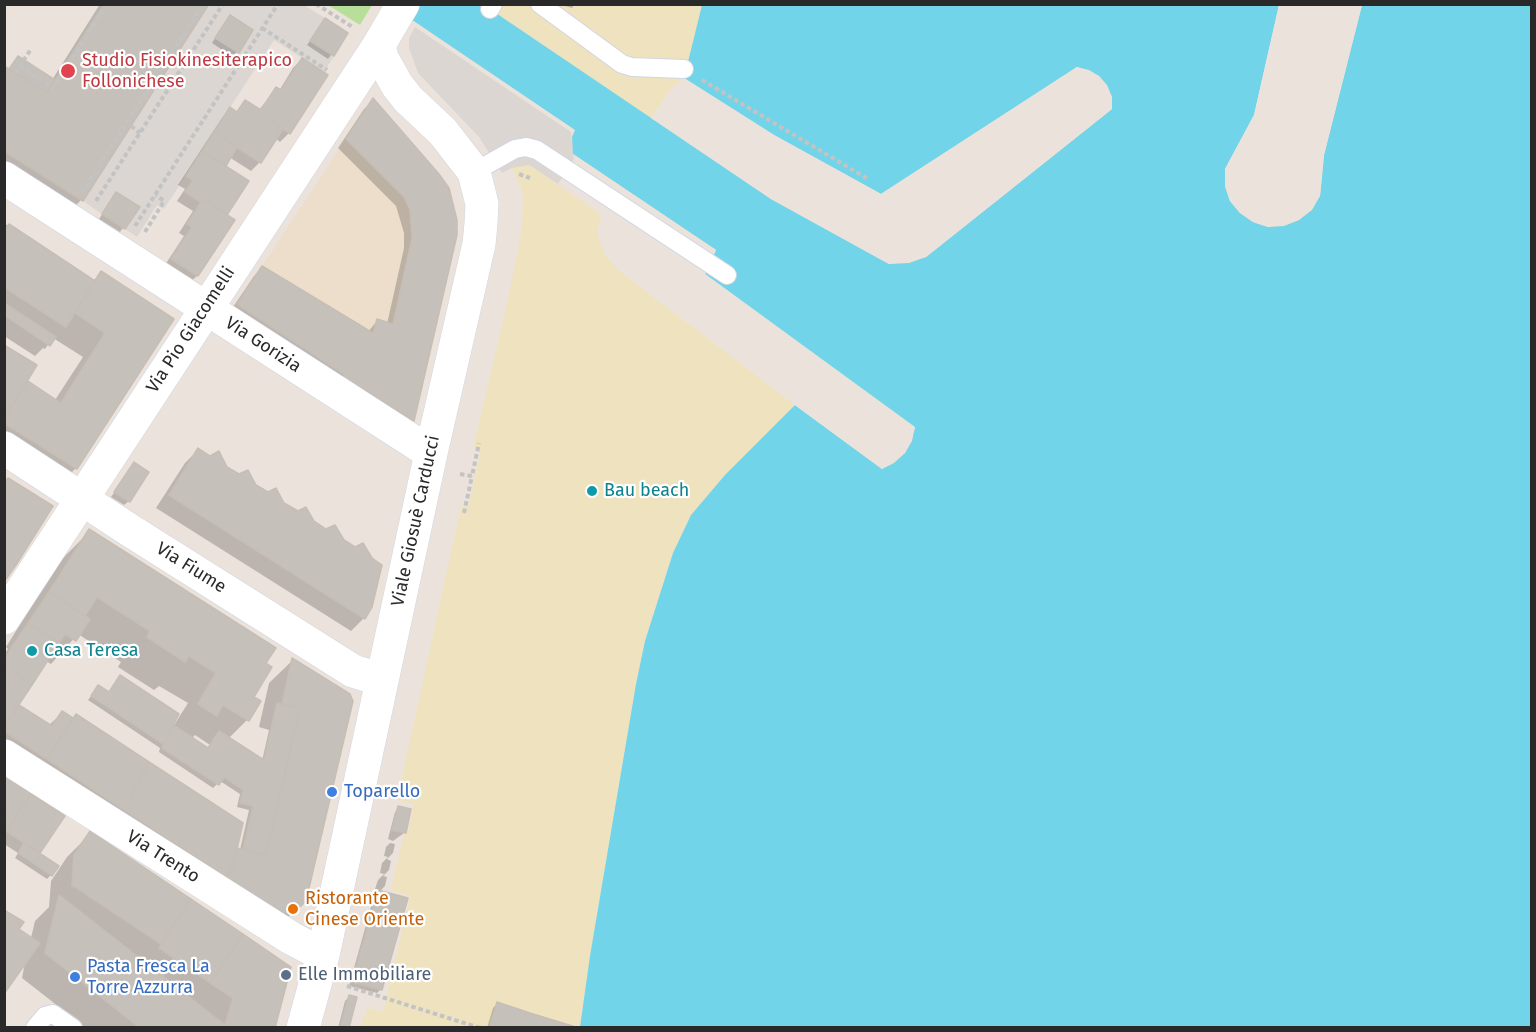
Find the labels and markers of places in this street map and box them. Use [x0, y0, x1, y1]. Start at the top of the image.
place label: Studio Fisiokinesiterapico Follonichese [82, 50, 292, 92]
marker: Studio Fisiokinesiterapico Follonichese [59, 62, 77, 80]
place label: Bau beach [604, 480, 689, 502]
marker: Bau beach [585, 484, 599, 498]
place label: Casa Teresa [44, 640, 139, 662]
marker: Casa Teresa [25, 644, 39, 658]
place label: Toparello [344, 781, 420, 803]
marker: Toparello [325, 785, 339, 799]
place label: Ristorante Cinese Oriente [305, 888, 424, 930]
marker: Ristorante Cinese Oriente [286, 902, 300, 916]
place label: Pasta Fresca La Torre Azzurra [87, 956, 210, 998]
place label: Elle Immobiliare [298, 964, 431, 986]
marker: Elle Immobiliare [279, 968, 293, 982]
marker: Pasta Fresca La Torre Azzurra [68, 970, 82, 984]

